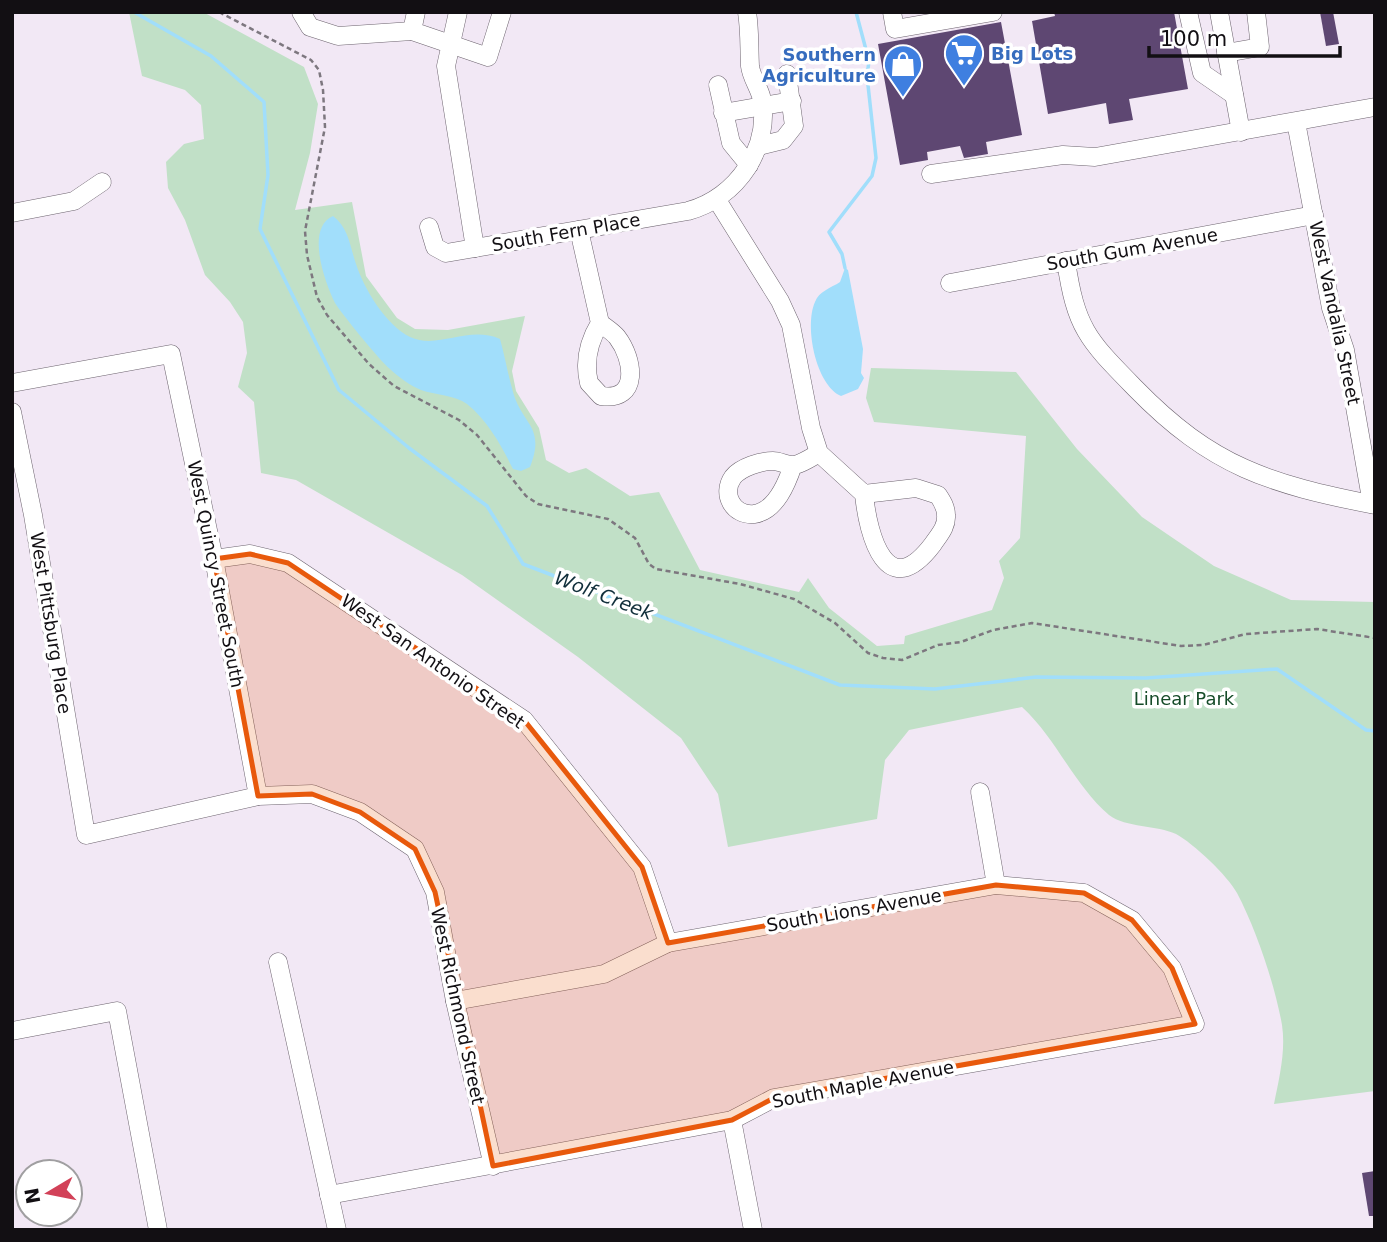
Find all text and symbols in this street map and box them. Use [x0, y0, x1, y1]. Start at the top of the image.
scale bar [1149, 14, 1340, 58]
text: 100 m [1160, 27, 1227, 51]
supermarket icon: Big Lots [943, 32, 985, 87]
shop icon: Southern Agriculture [882, 43, 924, 98]
place label: Big Lots [991, 43, 1073, 64]
place label: Southern Agriculture [762, 44, 876, 86]
street label: South Fern Place [490, 209, 642, 255]
street label: West Vandalia Street [1305, 219, 1365, 407]
street label: South Gum Avenue [1045, 224, 1219, 274]
street label: West Quincy Street South [184, 459, 248, 689]
street label: West Pittsburg Place [26, 531, 76, 715]
water label: Wolf Creek [552, 566, 657, 624]
street label: West San Antonio Street [337, 590, 529, 732]
park label: Linear Park [1134, 688, 1235, 709]
street label: South Lions Avenue [765, 884, 943, 936]
street label: West Richmond Street [427, 906, 489, 1106]
street label: South Maple Avenue [770, 1056, 956, 1112]
north arrow [14, 1158, 84, 1228]
text: N [20, 1186, 44, 1206]

